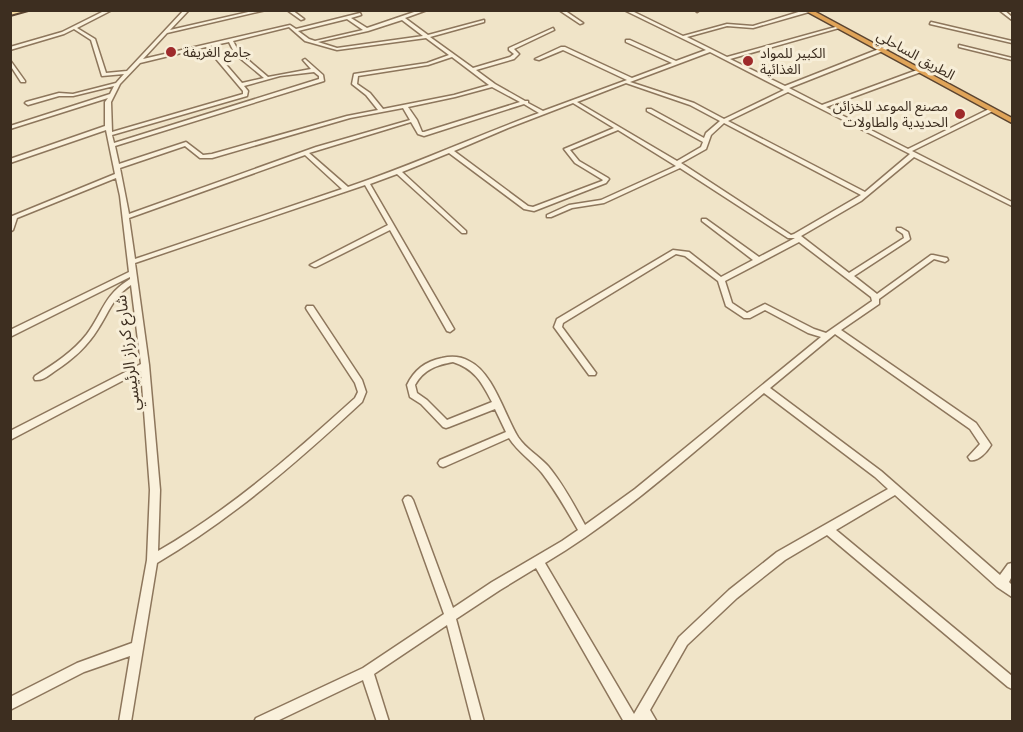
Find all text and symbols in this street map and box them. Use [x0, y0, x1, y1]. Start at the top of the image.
street label: الطريق الساحلي [873, 25, 959, 86]
place label: جامع الغريفة [183, 42, 251, 63]
place label: الكبير للمواد الغذائية [760, 43, 826, 78]
marker: جامع الغريفة [164, 45, 178, 59]
marker: الكبير للمواد الغذائية [741, 54, 755, 68]
place label: مصنع الموعد للخزائن الحديدية والطاولات [833, 96, 948, 131]
marker: مصنع الموعد للخزائن الحديدية والطاولات [953, 107, 967, 121]
street label: شارع كرزاز الرئيسي [109, 293, 147, 412]

